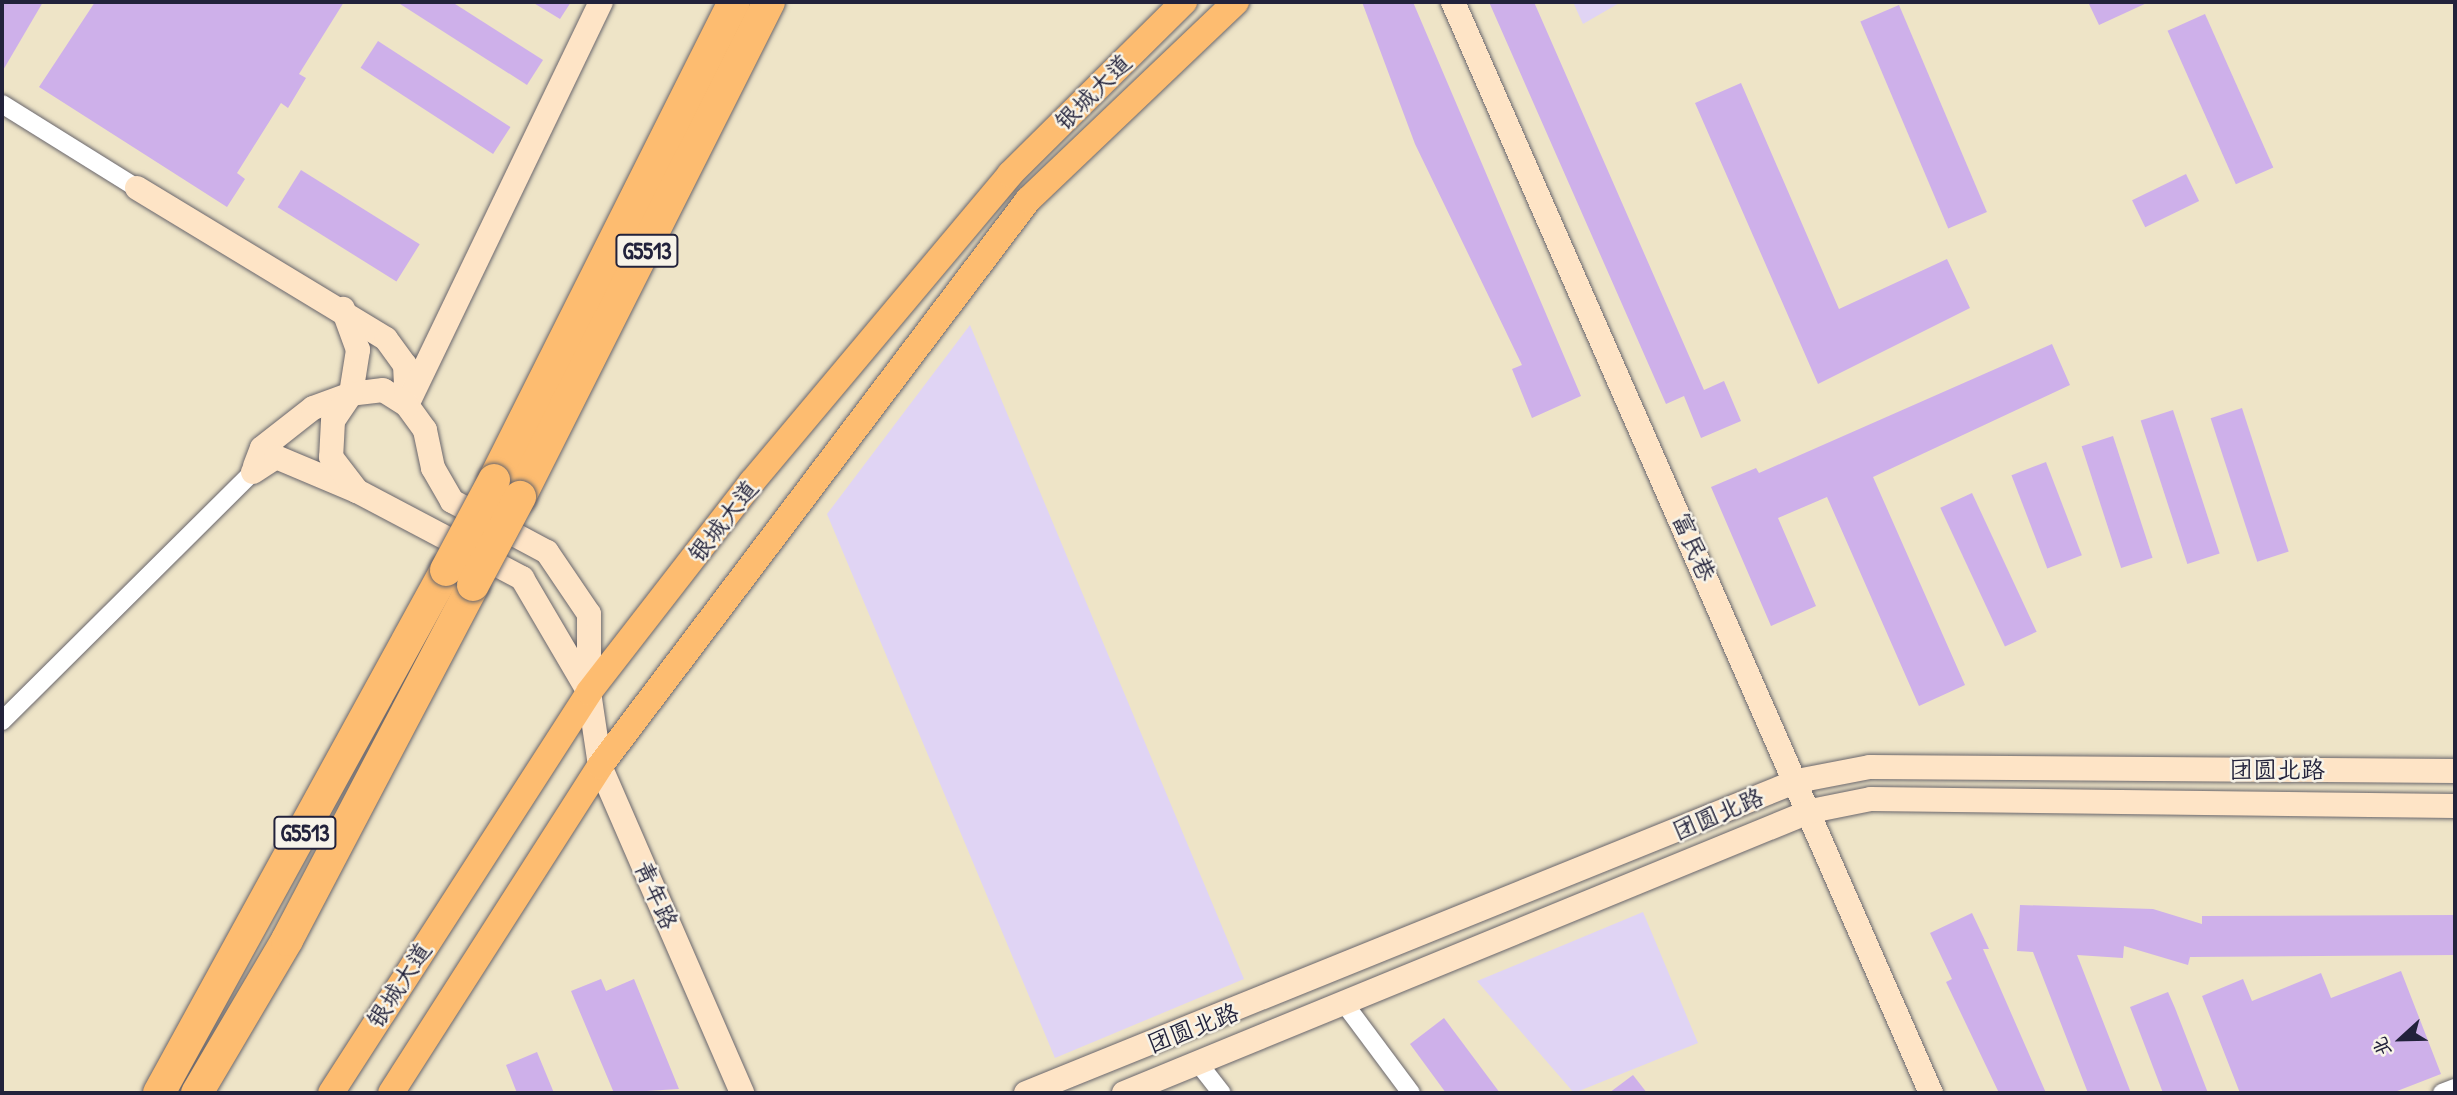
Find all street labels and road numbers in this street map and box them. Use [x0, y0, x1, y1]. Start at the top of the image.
street label: 银城大道 [1049, 48, 1137, 136]
road number: G5513 [614, 232, 680, 270]
street label: 银城大道 [682, 474, 764, 568]
street label: 富民巷 [1666, 508, 1722, 586]
street label: 团圆北路 [2229, 756, 2325, 784]
street label: 团圆北路 [1668, 782, 1768, 846]
road number: G5513 [272, 814, 338, 852]
street label: 青年路 [628, 856, 684, 934]
street label: 银城大道 [361, 937, 437, 1033]
street label: 团圆北路 [1143, 997, 1243, 1059]

